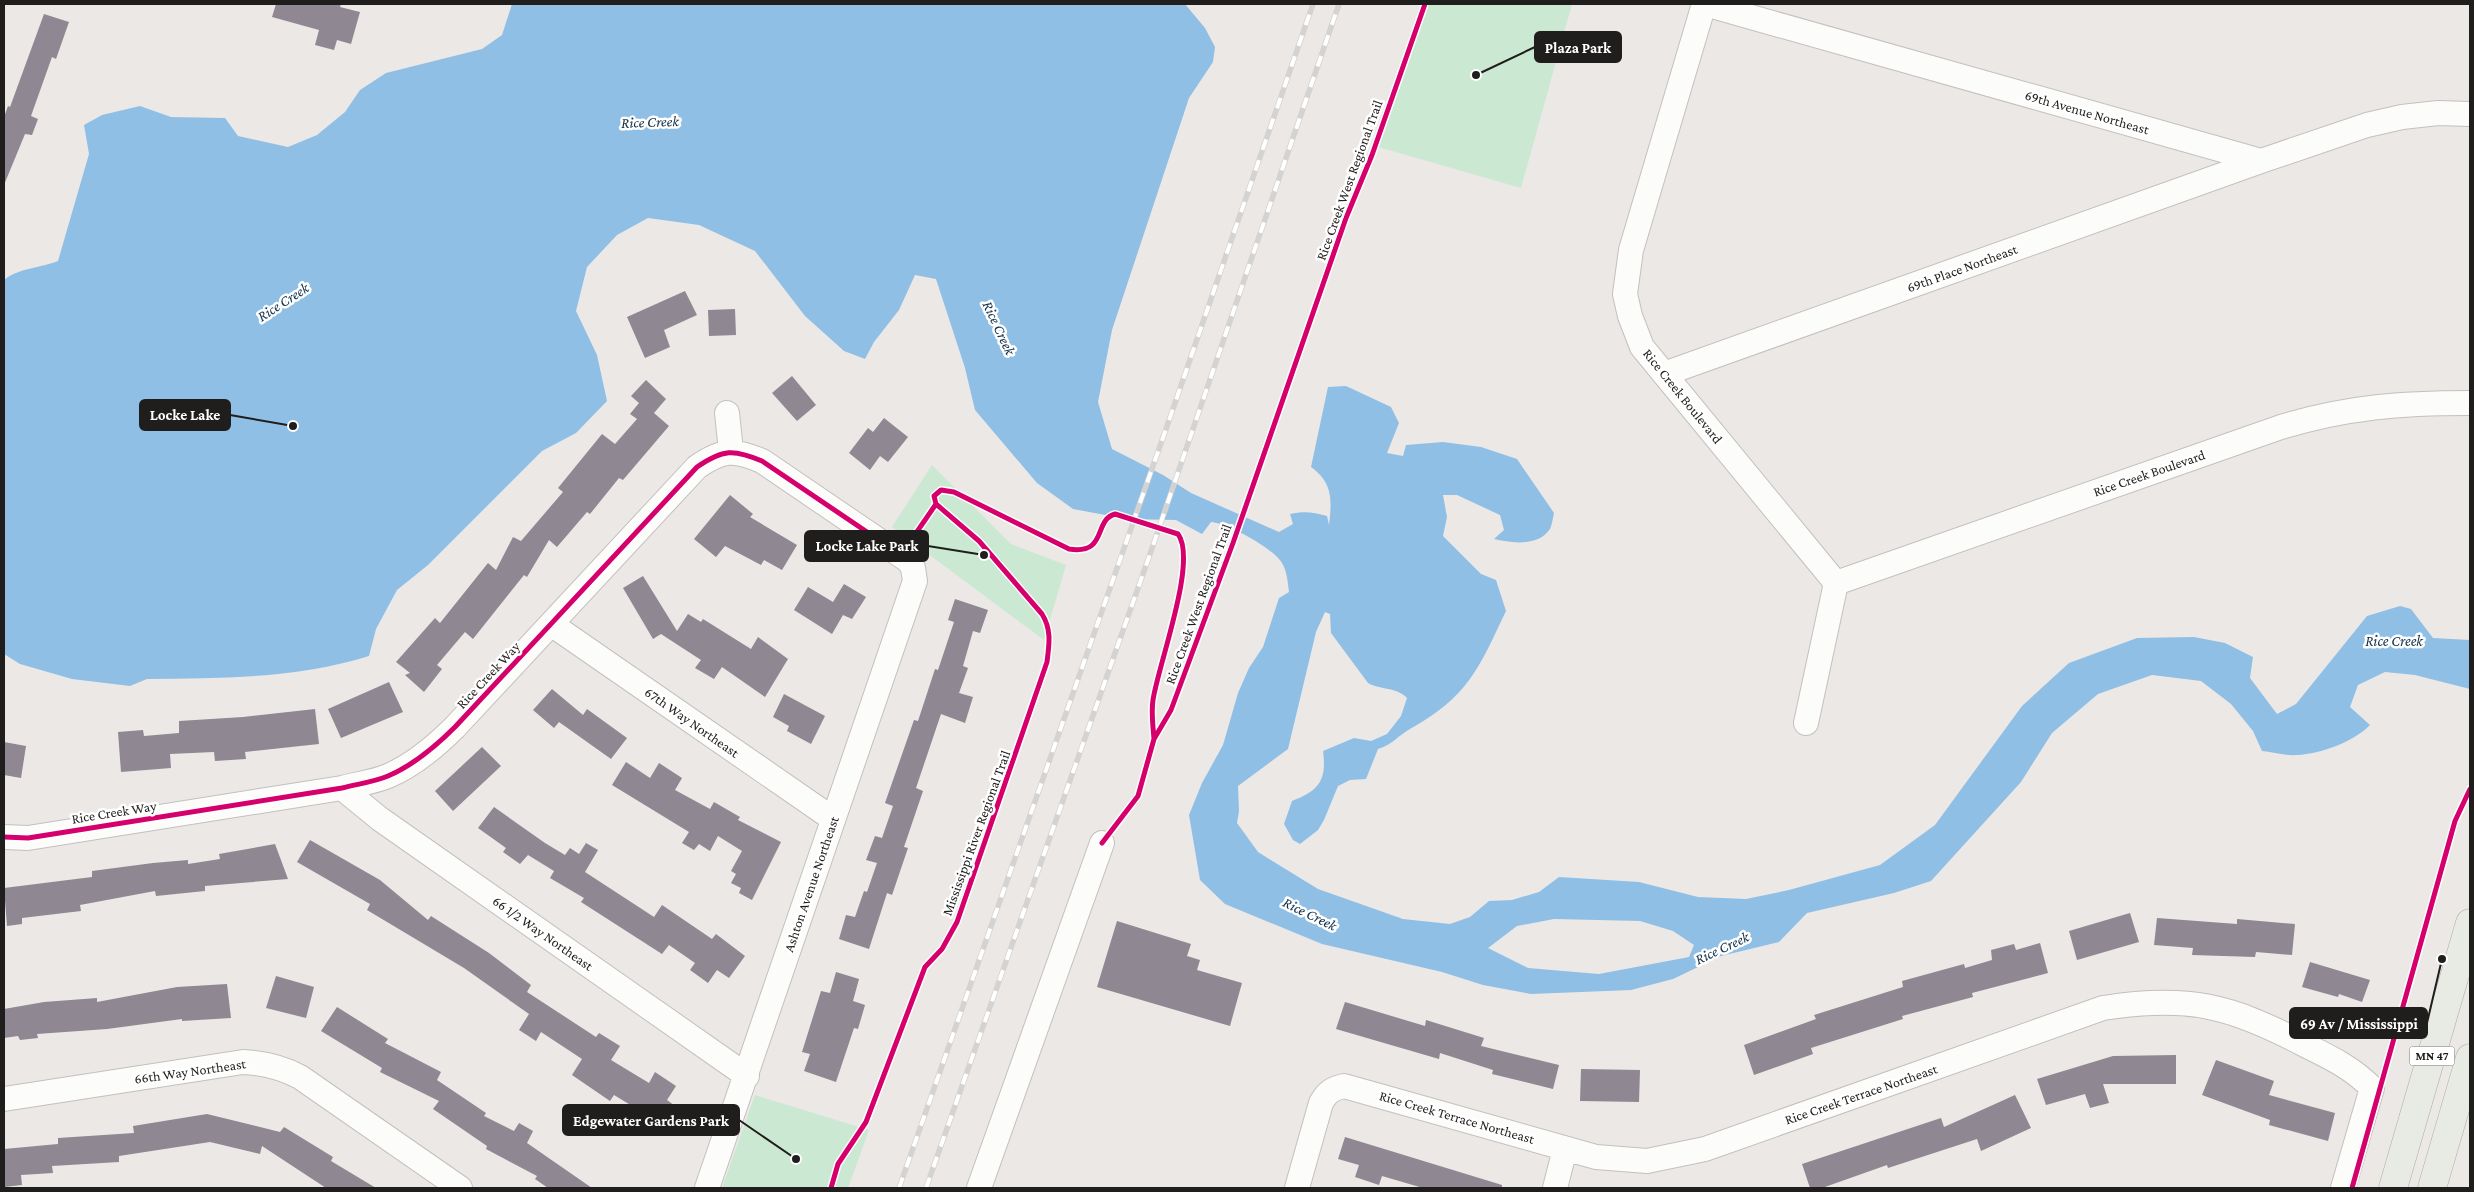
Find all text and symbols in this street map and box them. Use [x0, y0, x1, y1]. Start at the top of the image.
callout: Plaza Park [1535, 32, 1621, 62]
text: Plaza Park [1545, 40, 1612, 56]
street label: 69th Avenue Northeast [2023, 87, 2151, 137]
street label: Rice Creek West Regional Trail [1313, 97, 1386, 262]
water label: Rice Creek [621, 113, 681, 131]
street label: 69th Place Northeast [1905, 240, 2020, 295]
water label: Rice Creek [254, 279, 313, 324]
water label: Rice Creek [980, 298, 1019, 359]
street label: Rice Creek Boulevard [1640, 345, 1726, 447]
callout: Locke Lake [140, 400, 230, 430]
text: Locke Lake [150, 407, 220, 423]
street label: Rice Creek Boulevard [2091, 446, 2208, 500]
street label: Rice Creek West Regional Trail [1162, 521, 1235, 686]
callout: Locke Lake Park [805, 531, 928, 561]
text: Locke Lake Park [816, 538, 919, 554]
water label: Rice Creek [2365, 633, 2424, 649]
street label: Rice Creek Way [453, 638, 523, 712]
street label: 67th Way Northeast [642, 683, 743, 761]
street label: Mississippi River Regional Trail [939, 748, 1013, 918]
street label: Rice Creek Way [70, 797, 158, 827]
street label: Ashton Avenue Northeast [780, 814, 842, 954]
street label: 66 1/2 Way Northeast [490, 892, 597, 974]
water label: Rice Creek [1281, 894, 1341, 934]
water label: Rice Creek [1692, 928, 1753, 967]
callout: 69 Av / Mississippi [2290, 1008, 2427, 1038]
text: 69 Av / Mississippi [2300, 1016, 2419, 1032]
road number: MN 47 [2410, 1046, 2454, 1066]
street label: 66th Way Northeast [133, 1055, 247, 1087]
street label: Rice Creek Terrace Northeast [1783, 1060, 1940, 1128]
street label: Rice Creek Terrace Northeast [1378, 1087, 1537, 1147]
callout: Edgewater Gardens Park [563, 1105, 739, 1135]
text: Edgewater Gardens Park [573, 1113, 730, 1129]

